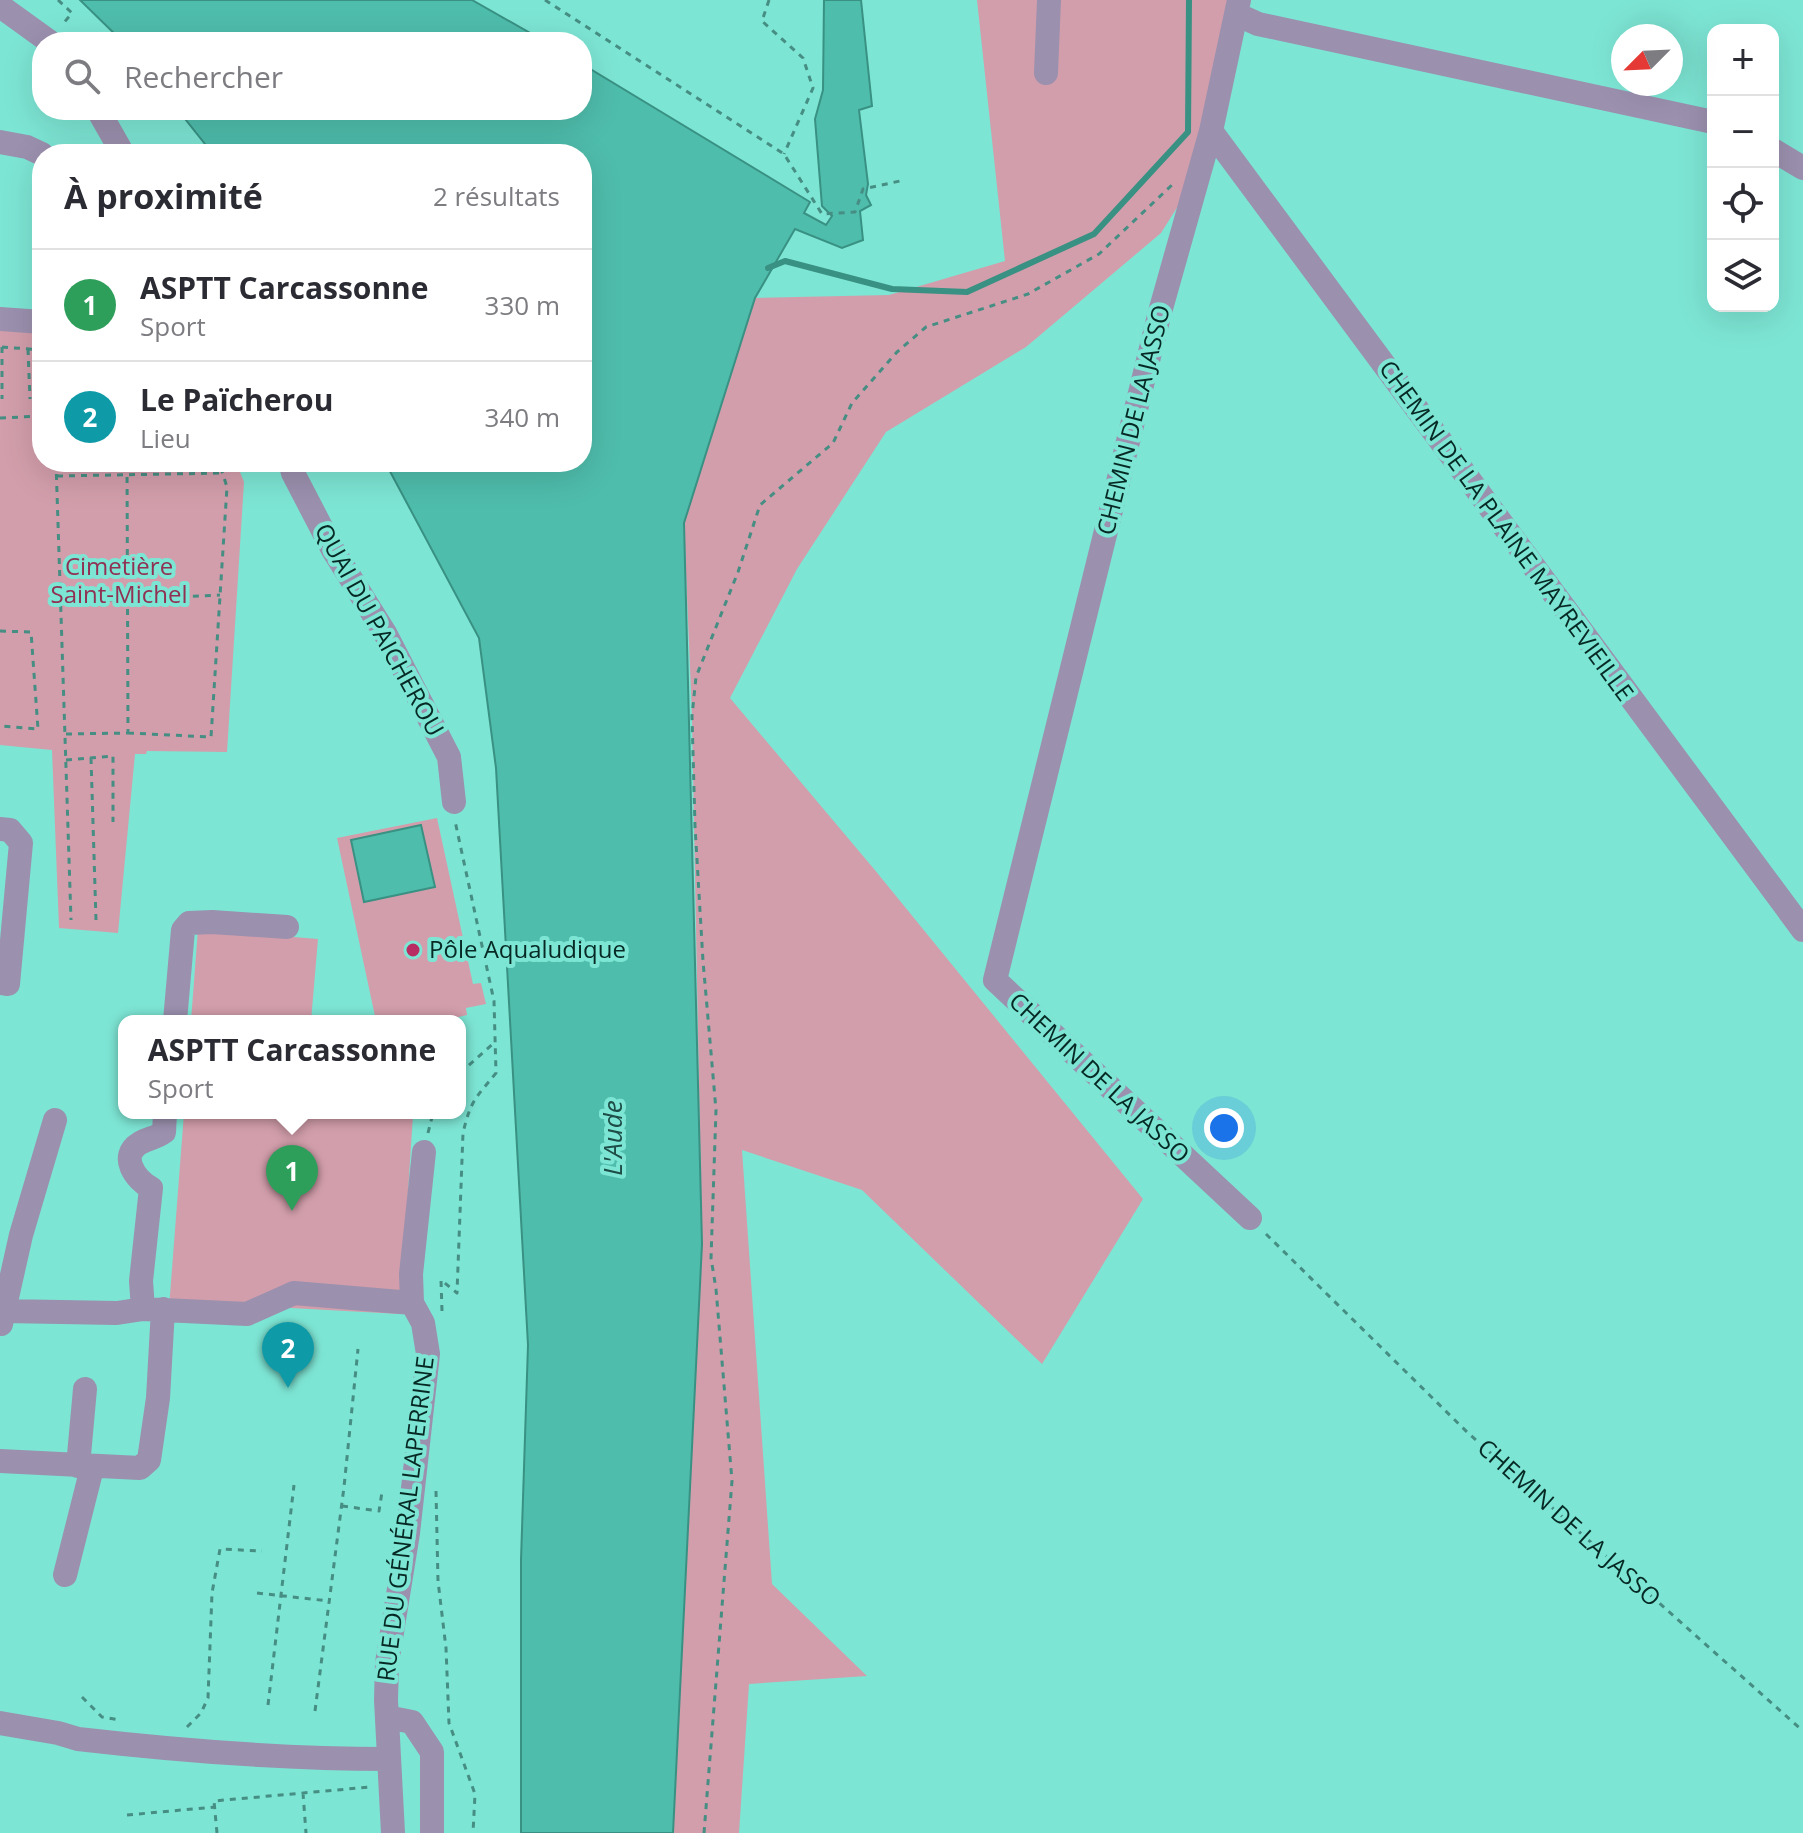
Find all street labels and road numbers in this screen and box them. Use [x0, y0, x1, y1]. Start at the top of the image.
street label: CHEMIN DE LA JASSO [1088, 301, 1177, 538]
street label: CHEMIN DE LA PLAINE MAYREVIEILLE [1372, 353, 1642, 707]
street label: QUAI DU PAICHEROU [308, 517, 453, 742]
street label: CHEMIN DE LA JASSO [1002, 984, 1198, 1170]
street label: RUE DU GÉNÉRAL LAPERRINE [368, 1354, 441, 1683]
street label: CHEMIN DE LA JASSO [1471, 1431, 1669, 1613]

